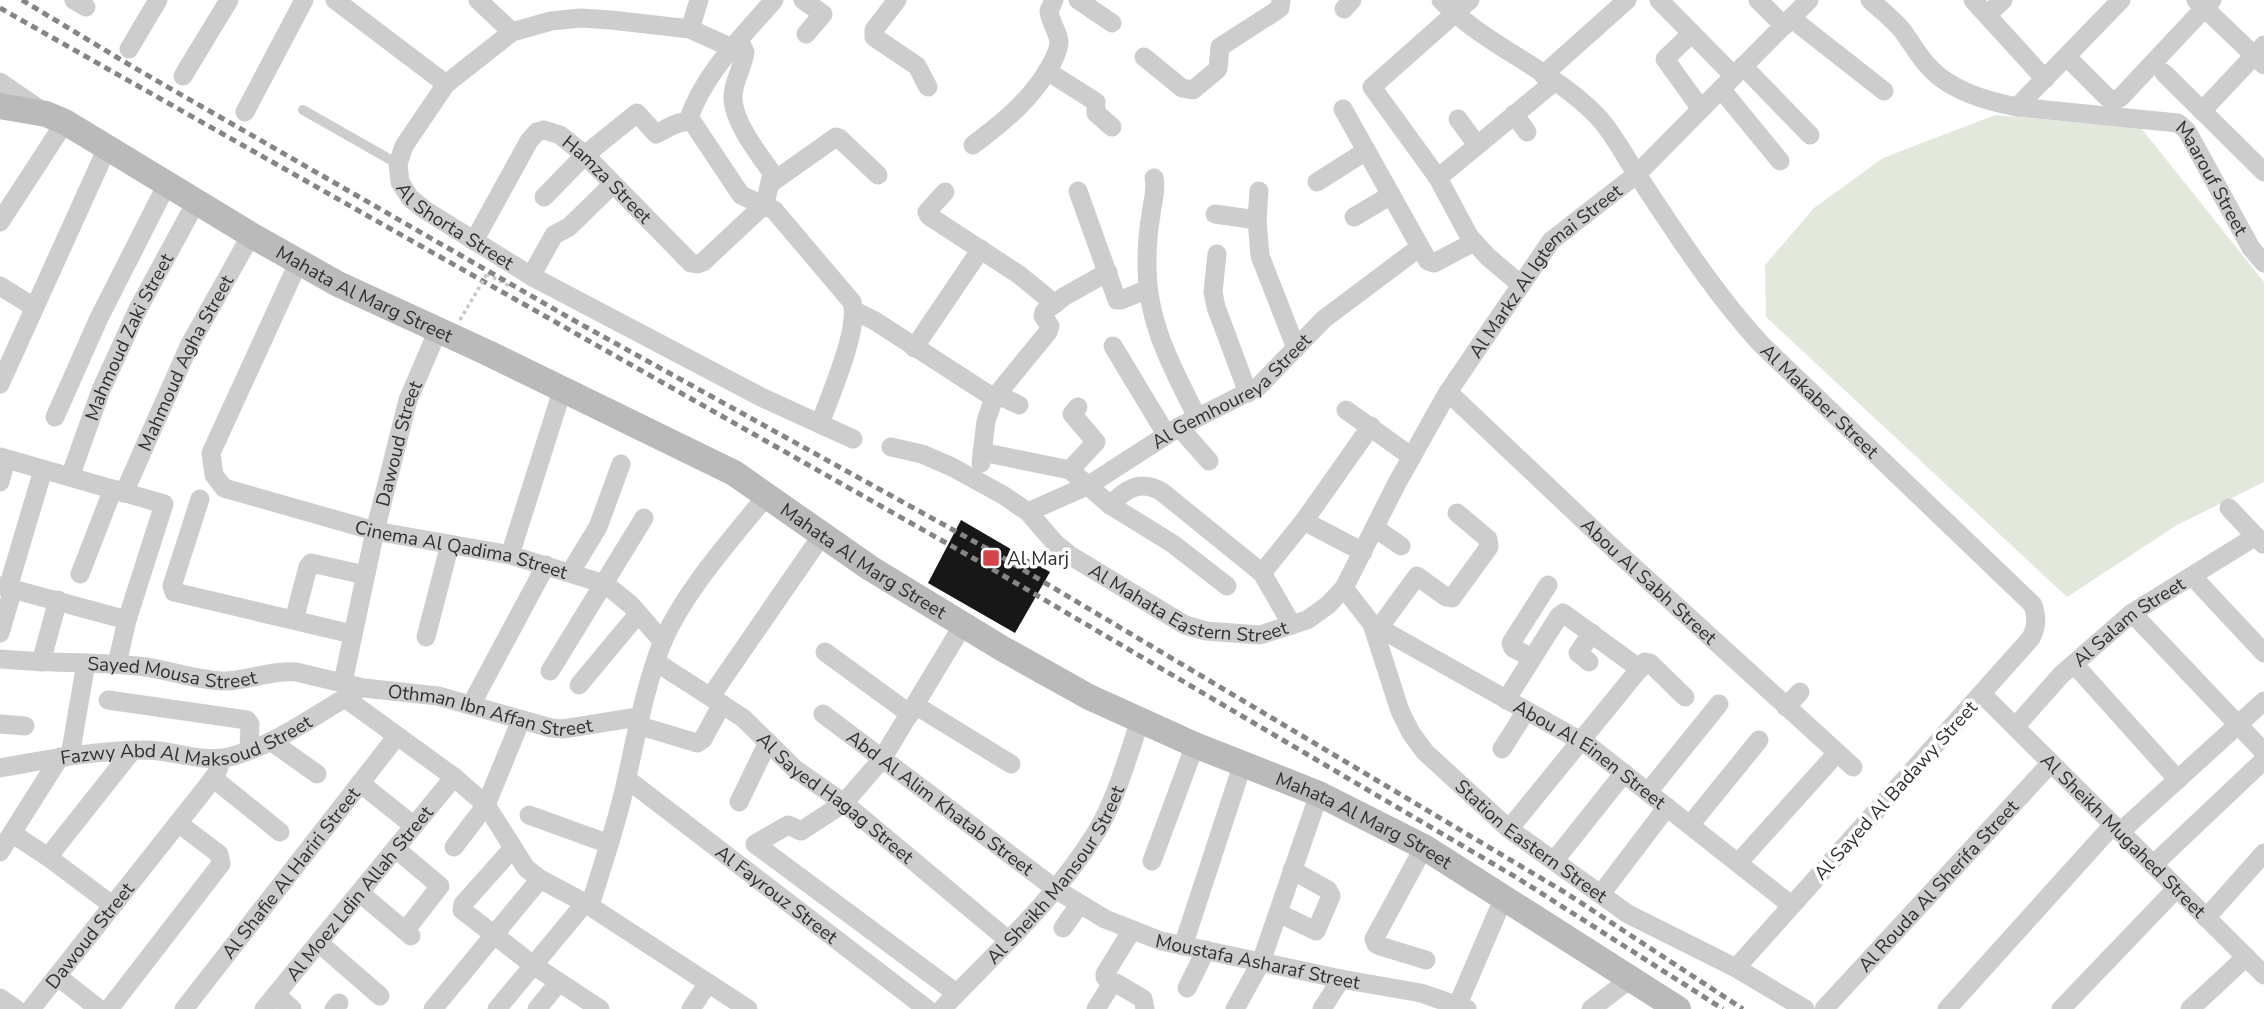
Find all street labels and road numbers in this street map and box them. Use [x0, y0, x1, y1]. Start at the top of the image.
street label: Maarouf Street [2170, 115, 2254, 241]
street label: Hamza Street [556, 130, 658, 230]
street label: Al Shorta Street [389, 178, 519, 276]
street label: Al Markz Al Igtemai Street [1463, 178, 1628, 363]
street label: Mahata Al Marg Street [271, 240, 457, 349]
street label: Mahmoud Zaki Street [79, 249, 180, 424]
street label: Mahmoud Agha Street [132, 270, 240, 455]
street label: Al Gemhoureya Street [1147, 328, 1317, 455]
street label: Al Makaber Street [1755, 338, 1885, 465]
street label: Dawoud Street [370, 377, 429, 509]
street label: Mahata Al Marg Street [775, 497, 951, 626]
street label: Abou Al Sabh Street [1575, 513, 1722, 651]
street label: Cinema Al Qadima Street [352, 514, 571, 586]
street label: Al Mahata Eastern Street [1084, 558, 1292, 649]
street label: Al Salam Street [2068, 571, 2190, 673]
street label: Sayed Mousa Street [87, 651, 260, 695]
street label: Othman Ibn Affan Street [386, 679, 595, 743]
street label: Abou Al Einen Street [1508, 694, 1671, 816]
street label: Al Sayed Al Badawy Street [1808, 695, 1984, 886]
street label: Fazwy Abd Al Maksoud Street [59, 709, 317, 773]
street label: Abd Al Alim Khatab Street [841, 724, 1039, 882]
street label: Al Sayed Hagag Street [751, 727, 919, 870]
street label: Al Sheikh Mugahed Street [2035, 748, 2212, 924]
street label: Mahata Al Marg Street [1272, 766, 1457, 876]
street label: Station Eastern Street [1449, 774, 1612, 909]
street label: Al Shafie Al Hariri Street [216, 782, 366, 964]
street label: Al Sheikh Mansour Street [981, 782, 1131, 970]
street label: Al Rouda Al Sherifa Street [1853, 794, 2025, 978]
street label: Al Moez Ldin Allah Street [280, 800, 440, 987]
street label: Al Fayrouz Street [710, 840, 843, 950]
street label: Dawoud Street [40, 877, 141, 995]
street label: Moustafa Asharaf Street [1153, 928, 1362, 996]

